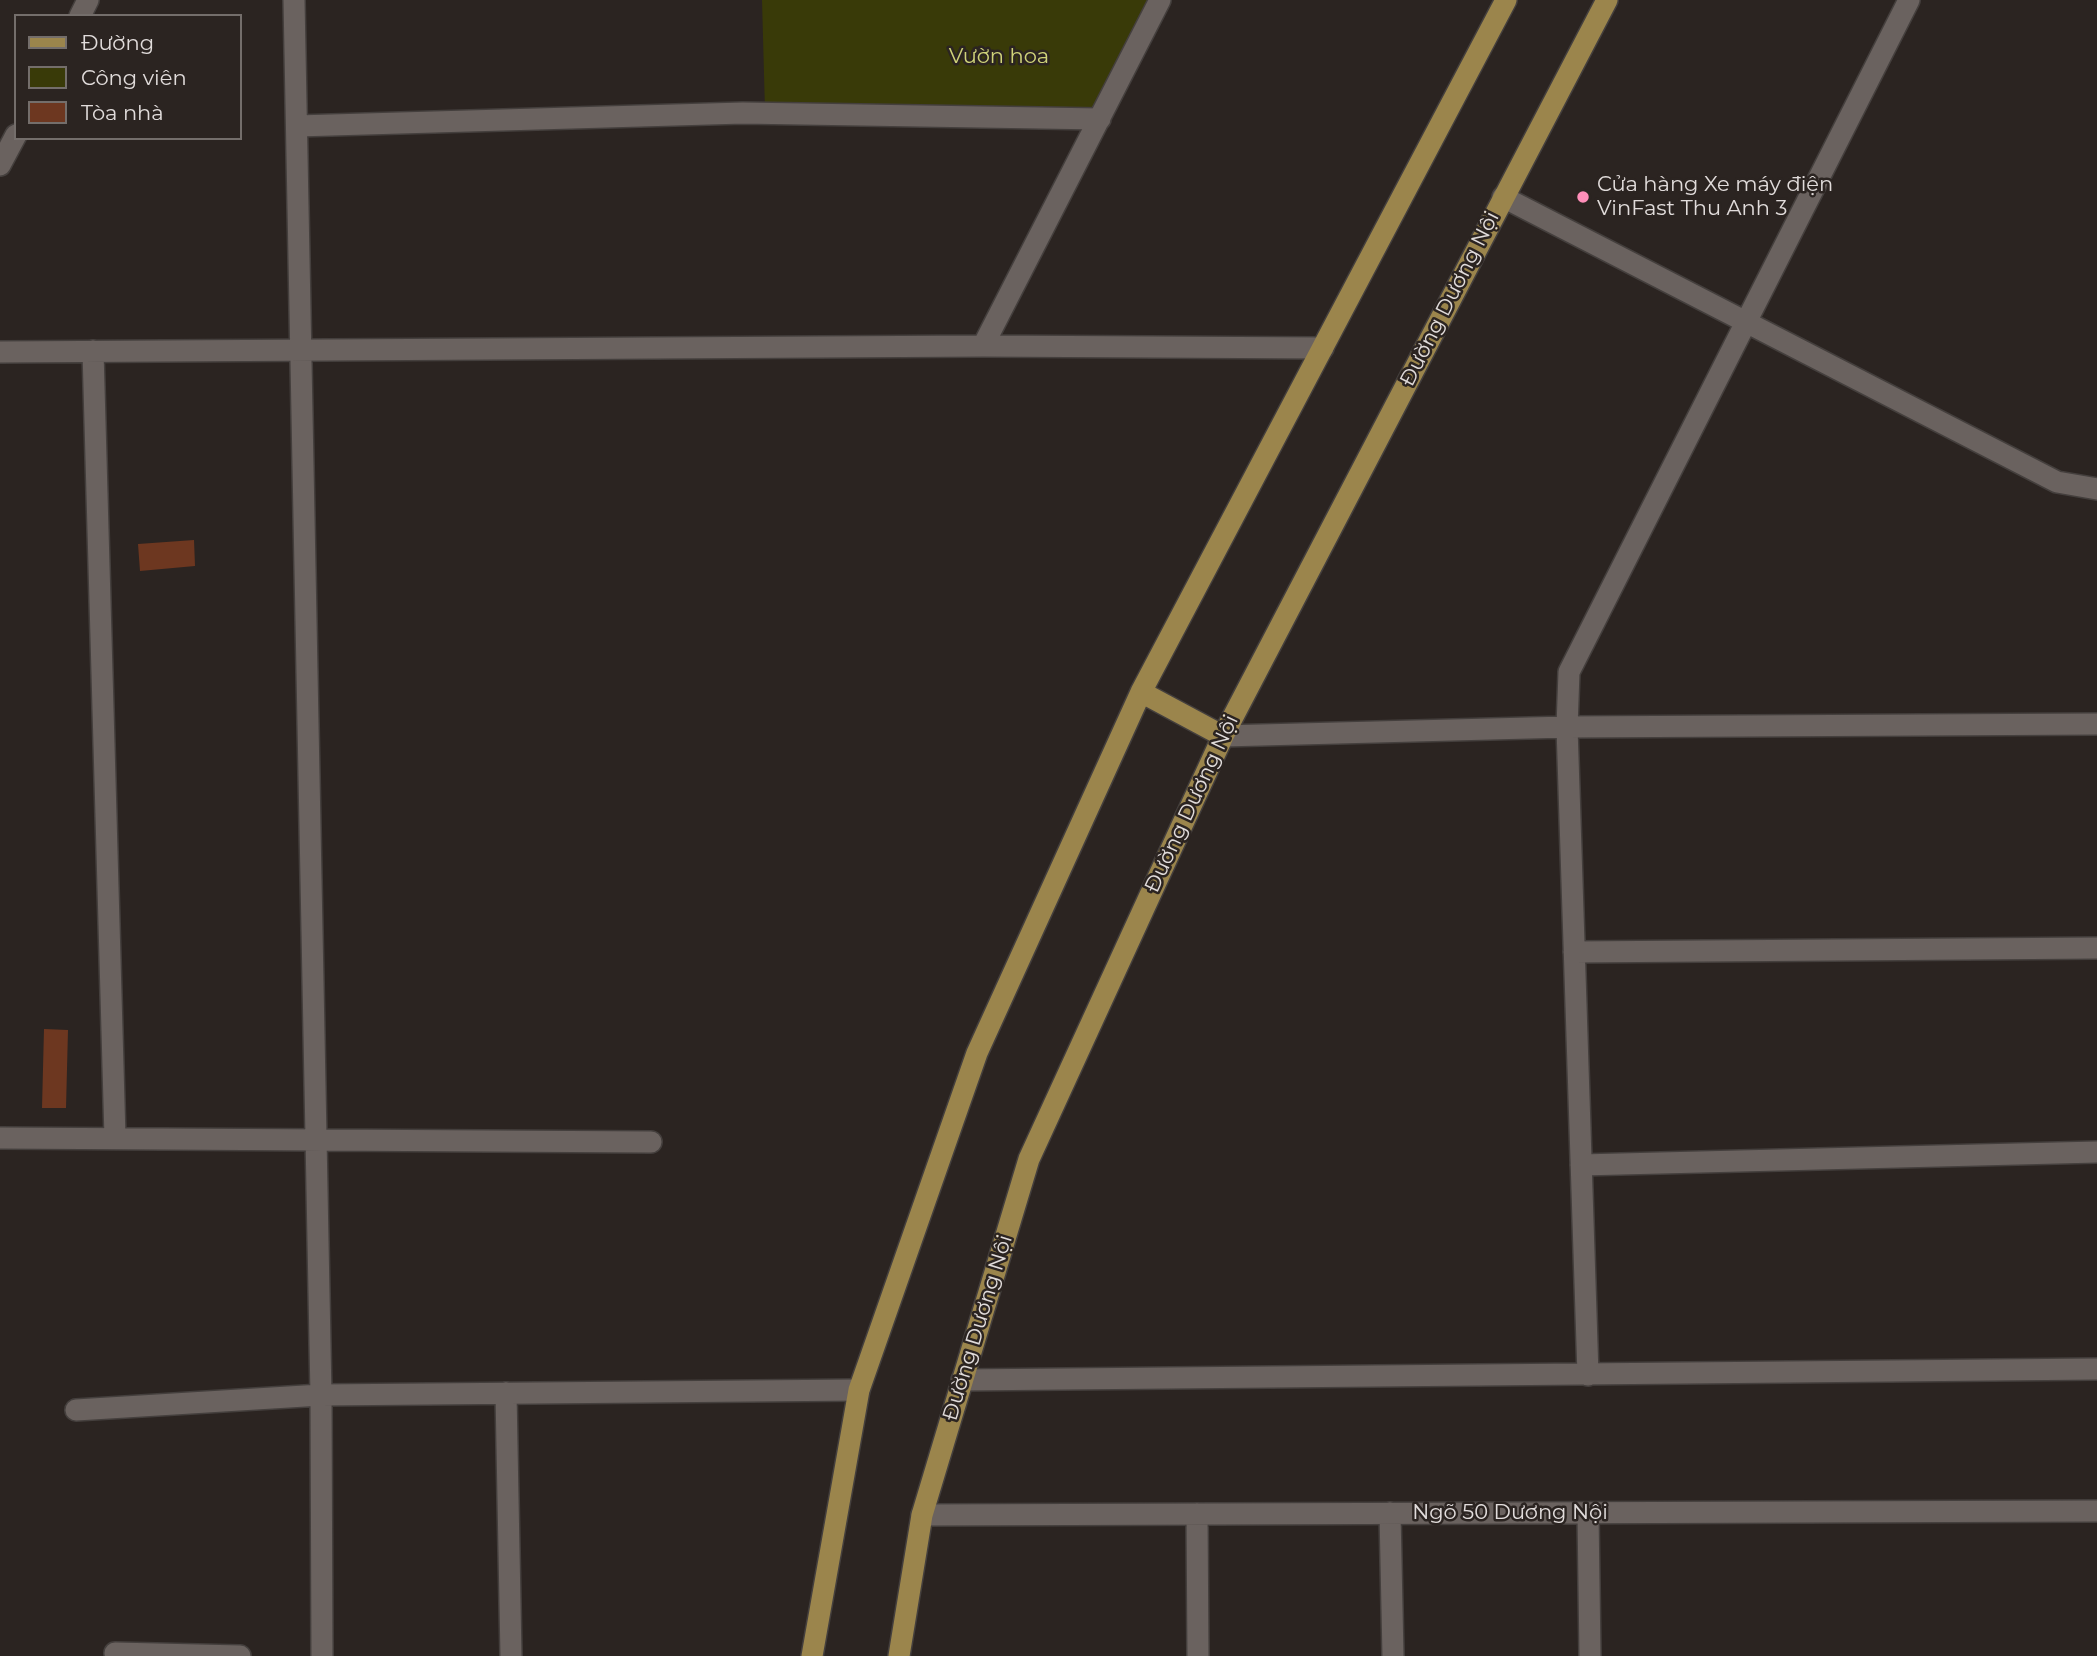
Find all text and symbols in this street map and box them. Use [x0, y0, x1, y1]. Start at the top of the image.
legend [14, 14, 242, 140]
text: Đường [81, 30, 154, 55]
park label: Vườn hoa [949, 44, 1049, 70]
text: Công viên [81, 65, 187, 90]
text: Tòa nhà [81, 100, 164, 125]
place label: Cửa hàng Xe máy điện VinFast Thu Anh 3 [1597, 172, 1833, 222]
marker: Cửa hàng Xe máy điện VinFast Thu Anh 3 [1575, 189, 1591, 205]
street label: Đường Dương Nội [1395, 207, 1505, 391]
street label: Đường Dương Nội [1140, 711, 1244, 897]
street label: Đường Dương Nội [938, 1232, 1018, 1424]
street label: Ngõ 50 Dương Nội [1412, 1500, 1608, 1526]

